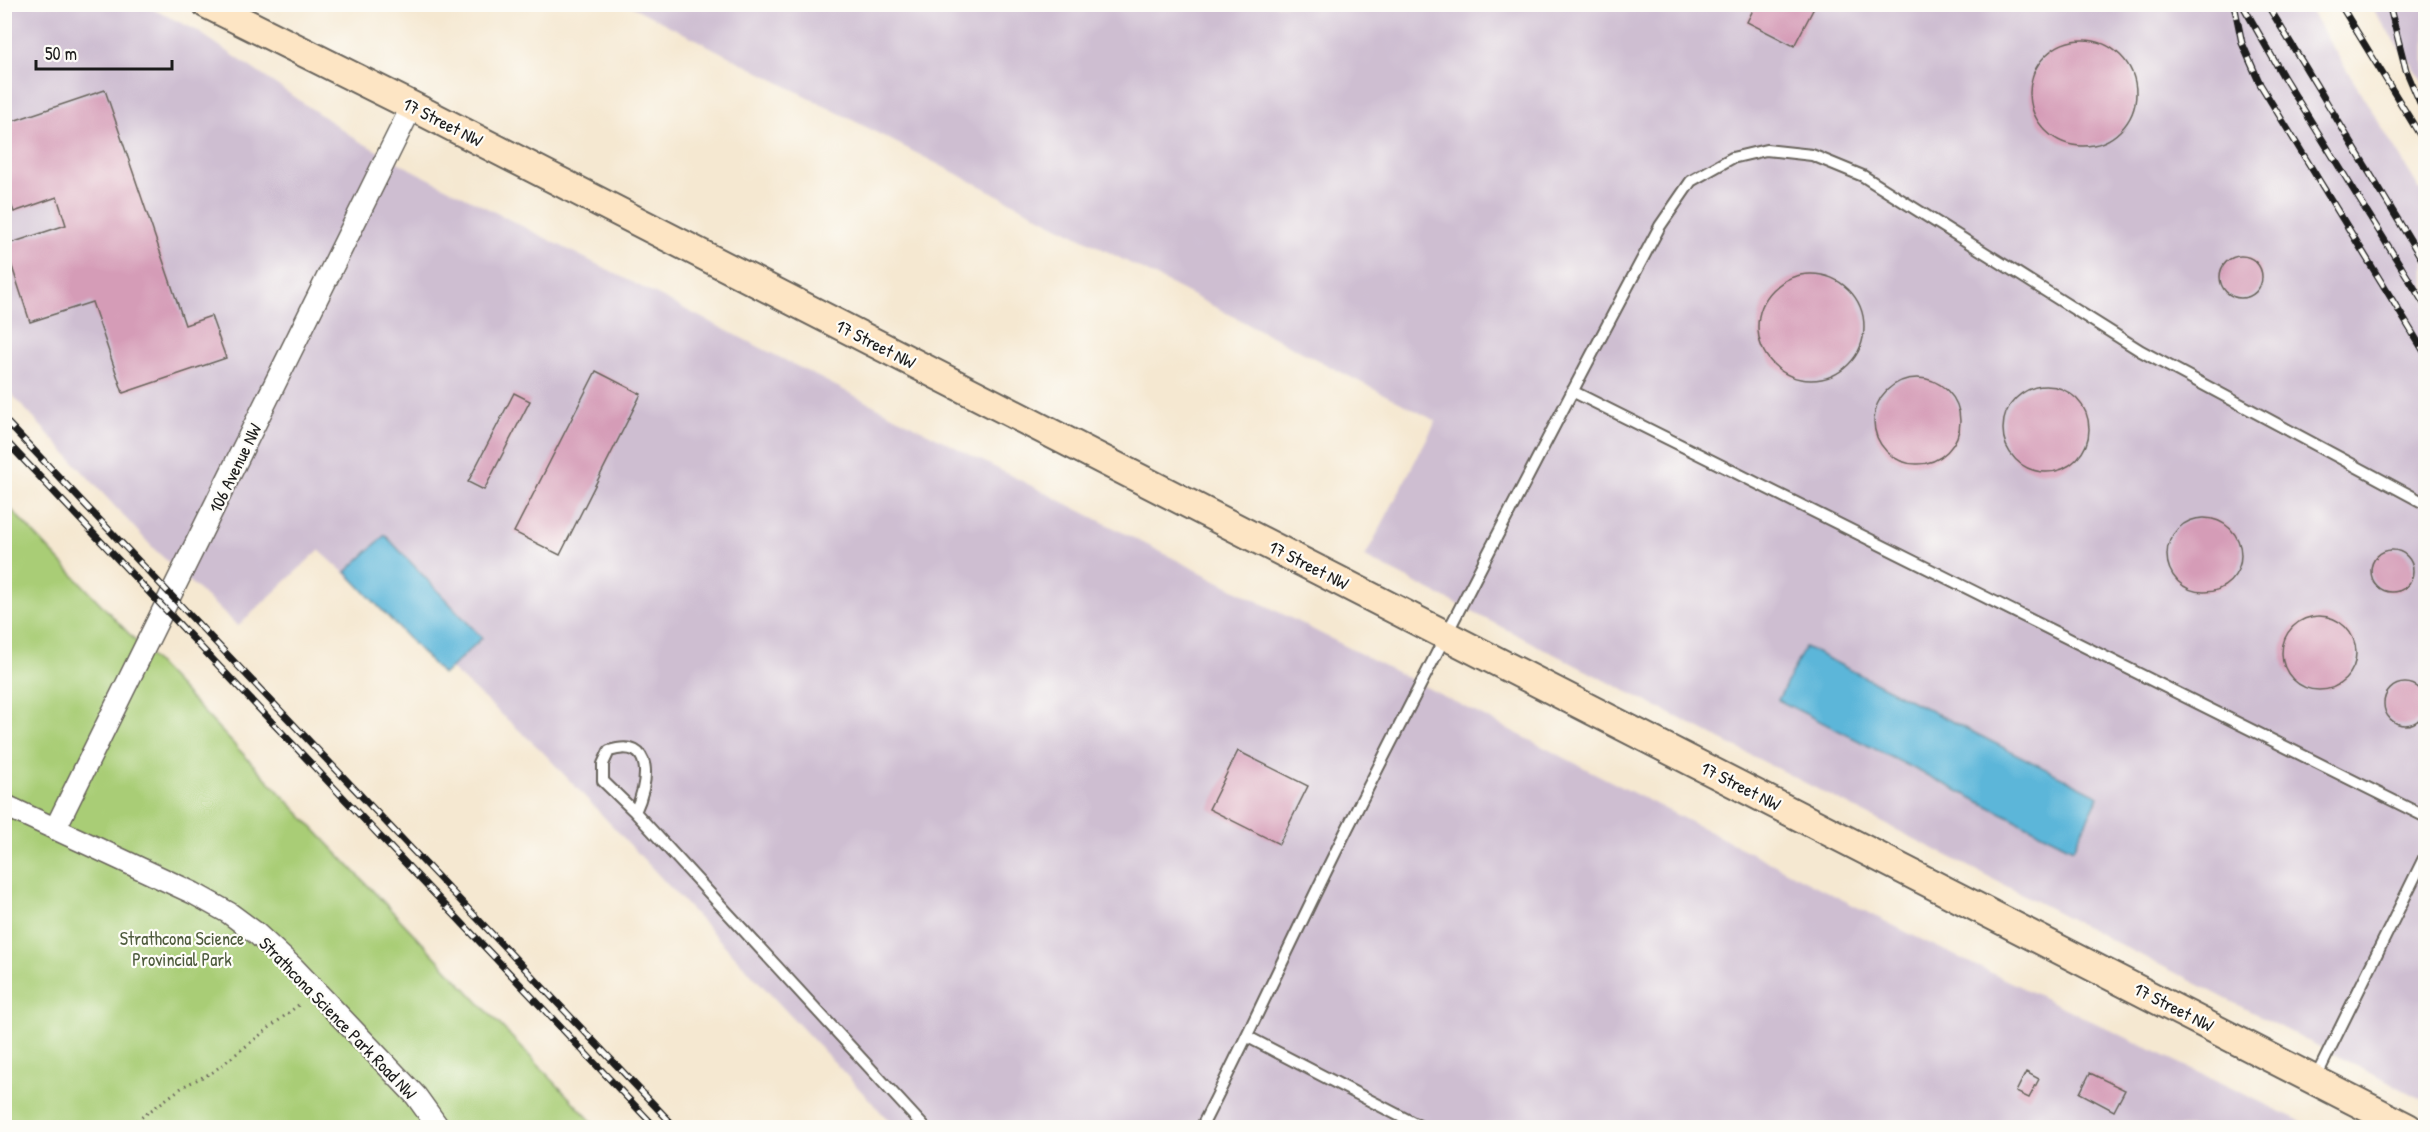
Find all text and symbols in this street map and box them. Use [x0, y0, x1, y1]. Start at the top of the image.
scale bar [36, 33, 172, 71]
text: 50 m [45, 41, 77, 66]
street label: 17 Street NW [399, 91, 487, 153]
street label: 17 Street NW [832, 313, 920, 375]
street label: 106 Avenue NW [203, 419, 267, 517]
street label: 17 Street NW [1265, 534, 1353, 596]
street label: 17 Street NW [1697, 755, 1785, 817]
park label: Strathcona Science Provincial Park [120, 926, 244, 972]
street label: Strathcona Science Park Road NW [254, 931, 422, 1105]
street label: 17 Street NW [2130, 976, 2218, 1038]

